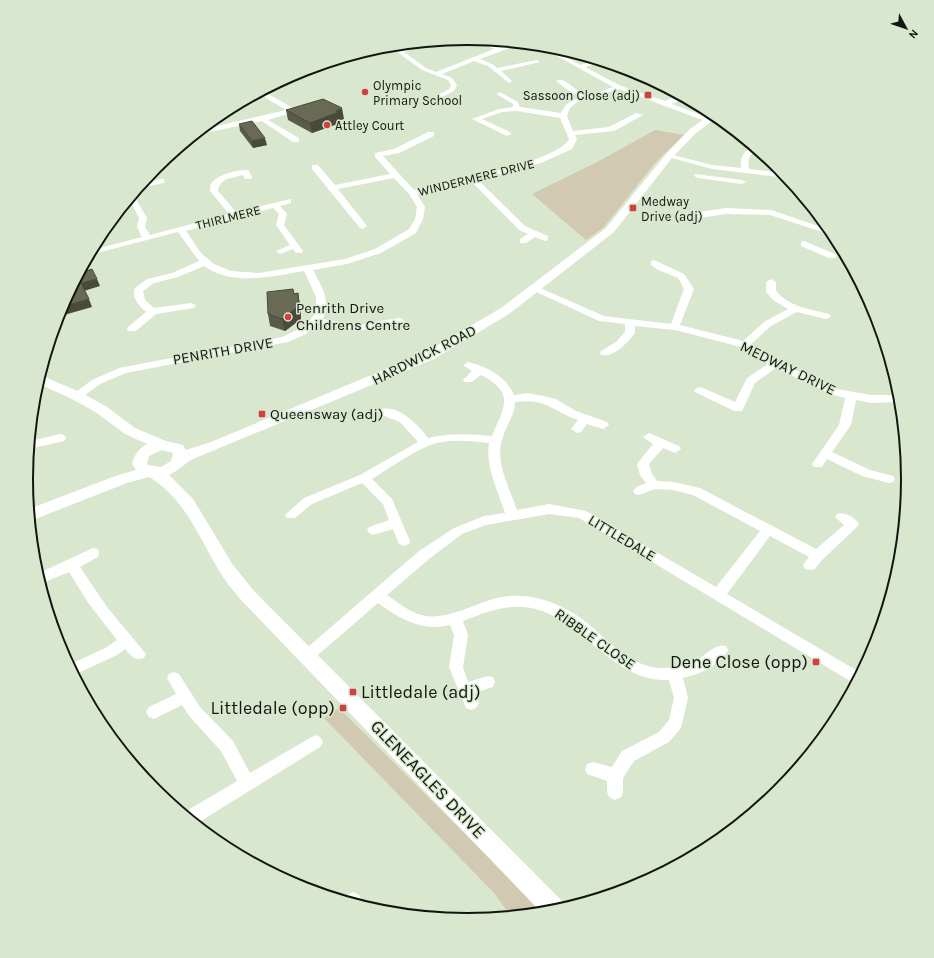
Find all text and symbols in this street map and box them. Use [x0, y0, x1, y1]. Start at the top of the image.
north arrow [886, 8, 926, 48]
text: N [906, 27, 921, 41]
place label: Olympic Primary School [373, 78, 462, 108]
marker: Olympic Primary School [360, 87, 370, 97]
place label: Sassoon Close (adj) [523, 88, 640, 103]
marker: Sassoon Close (adj) [643, 90, 653, 100]
place label: Attley Court [335, 118, 404, 133]
marker: Attley Court [322, 120, 332, 130]
street label: WINDERMERE DRIVE [416, 156, 536, 199]
place label: Medway Drive (adj) [641, 194, 703, 224]
street label: THIRLMERE [194, 202, 262, 233]
marker: Medway Drive (adj) [628, 203, 638, 213]
place label: Penrith Drive Childrens Centre [296, 299, 410, 334]
marker: Penrith Drive Childrens Centre [283, 312, 293, 322]
street label: HARDWICK ROAD [369, 321, 479, 389]
street label: PENRITH DRIVE [171, 333, 275, 369]
street label: MEDWAY DRIVE [737, 337, 839, 399]
place label: Queensway (adj) [270, 405, 383, 423]
marker: Queensway (adj) [257, 409, 267, 419]
street label: LITTLEDALE [585, 511, 659, 565]
street label: RIBBLE CLOSE [551, 605, 639, 673]
place label: Dene Close (opp) [670, 651, 808, 673]
marker: Dene Close (opp) [811, 657, 821, 667]
place label: Littledale (adj) [361, 681, 481, 703]
marker: Littledale (adj) [348, 687, 358, 697]
place label: Littledale (opp) [211, 697, 335, 719]
marker: Littledale (opp) [338, 703, 348, 713]
street label: GLENEAGLES DRIVE [366, 715, 490, 843]

